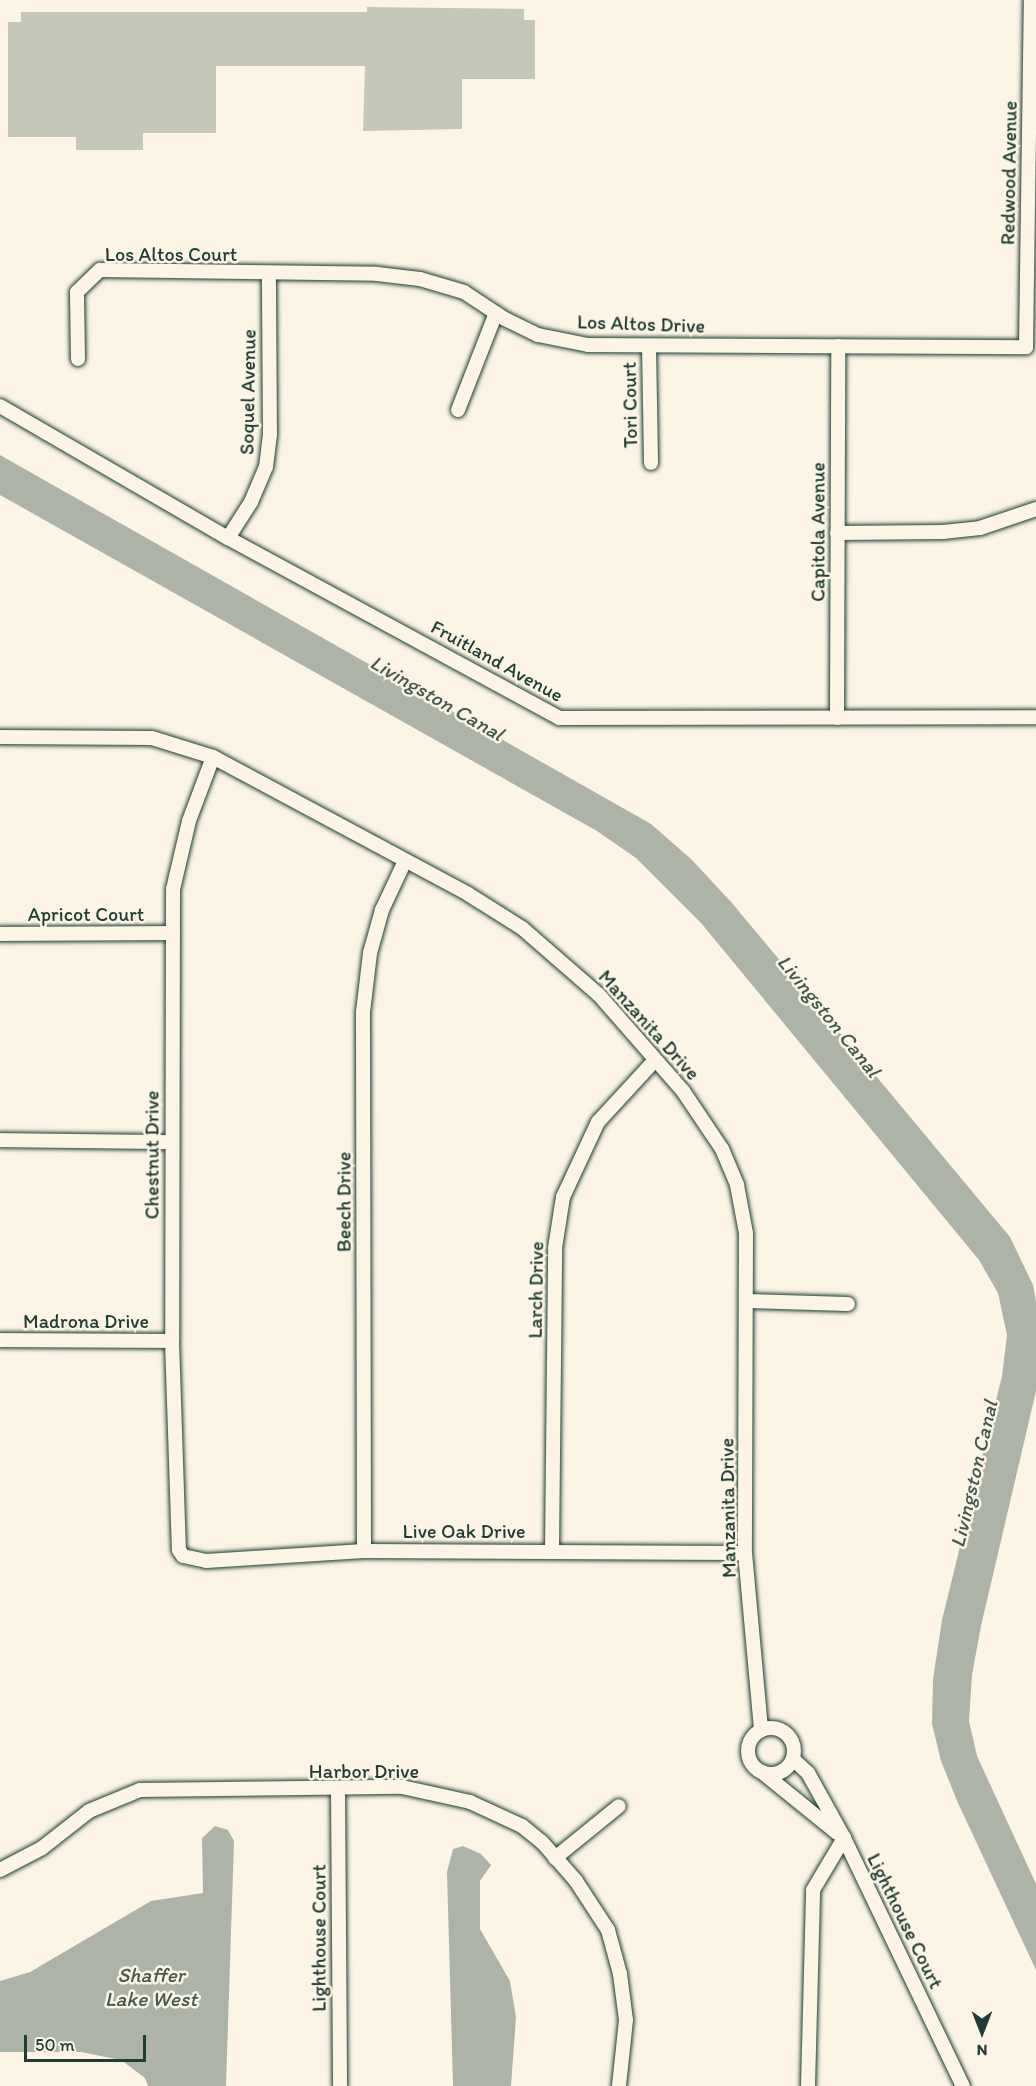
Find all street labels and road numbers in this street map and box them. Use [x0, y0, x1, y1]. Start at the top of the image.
street label: Redwood Avenue [996, 101, 1022, 245]
street label: Los Altos Court [105, 242, 237, 266]
street label: Los Altos Drive [576, 310, 706, 338]
street label: Soquel Avenue [235, 329, 261, 455]
street label: Tori Court [617, 362, 643, 448]
street label: Capitola Avenue [806, 462, 830, 602]
street label: Fruitland Avenue [427, 615, 567, 707]
street label: Apricot Court [27, 902, 145, 926]
street label: Manzanita Drive [593, 965, 705, 1085]
street label: Chestnut Drive [140, 1091, 164, 1219]
street label: Beech Drive [332, 1151, 356, 1253]
street label: Larch Drive [523, 1241, 549, 1339]
street label: Madrona Drive [23, 1309, 149, 1333]
street label: Manzanita Drive [715, 1438, 741, 1578]
street label: Live Oak Drive [402, 1519, 526, 1543]
street label: Harbor Drive [309, 1759, 419, 1783]
street label: Lighthouse Court [862, 1849, 948, 1993]
street label: Lighthouse Court [307, 1864, 331, 2012]

